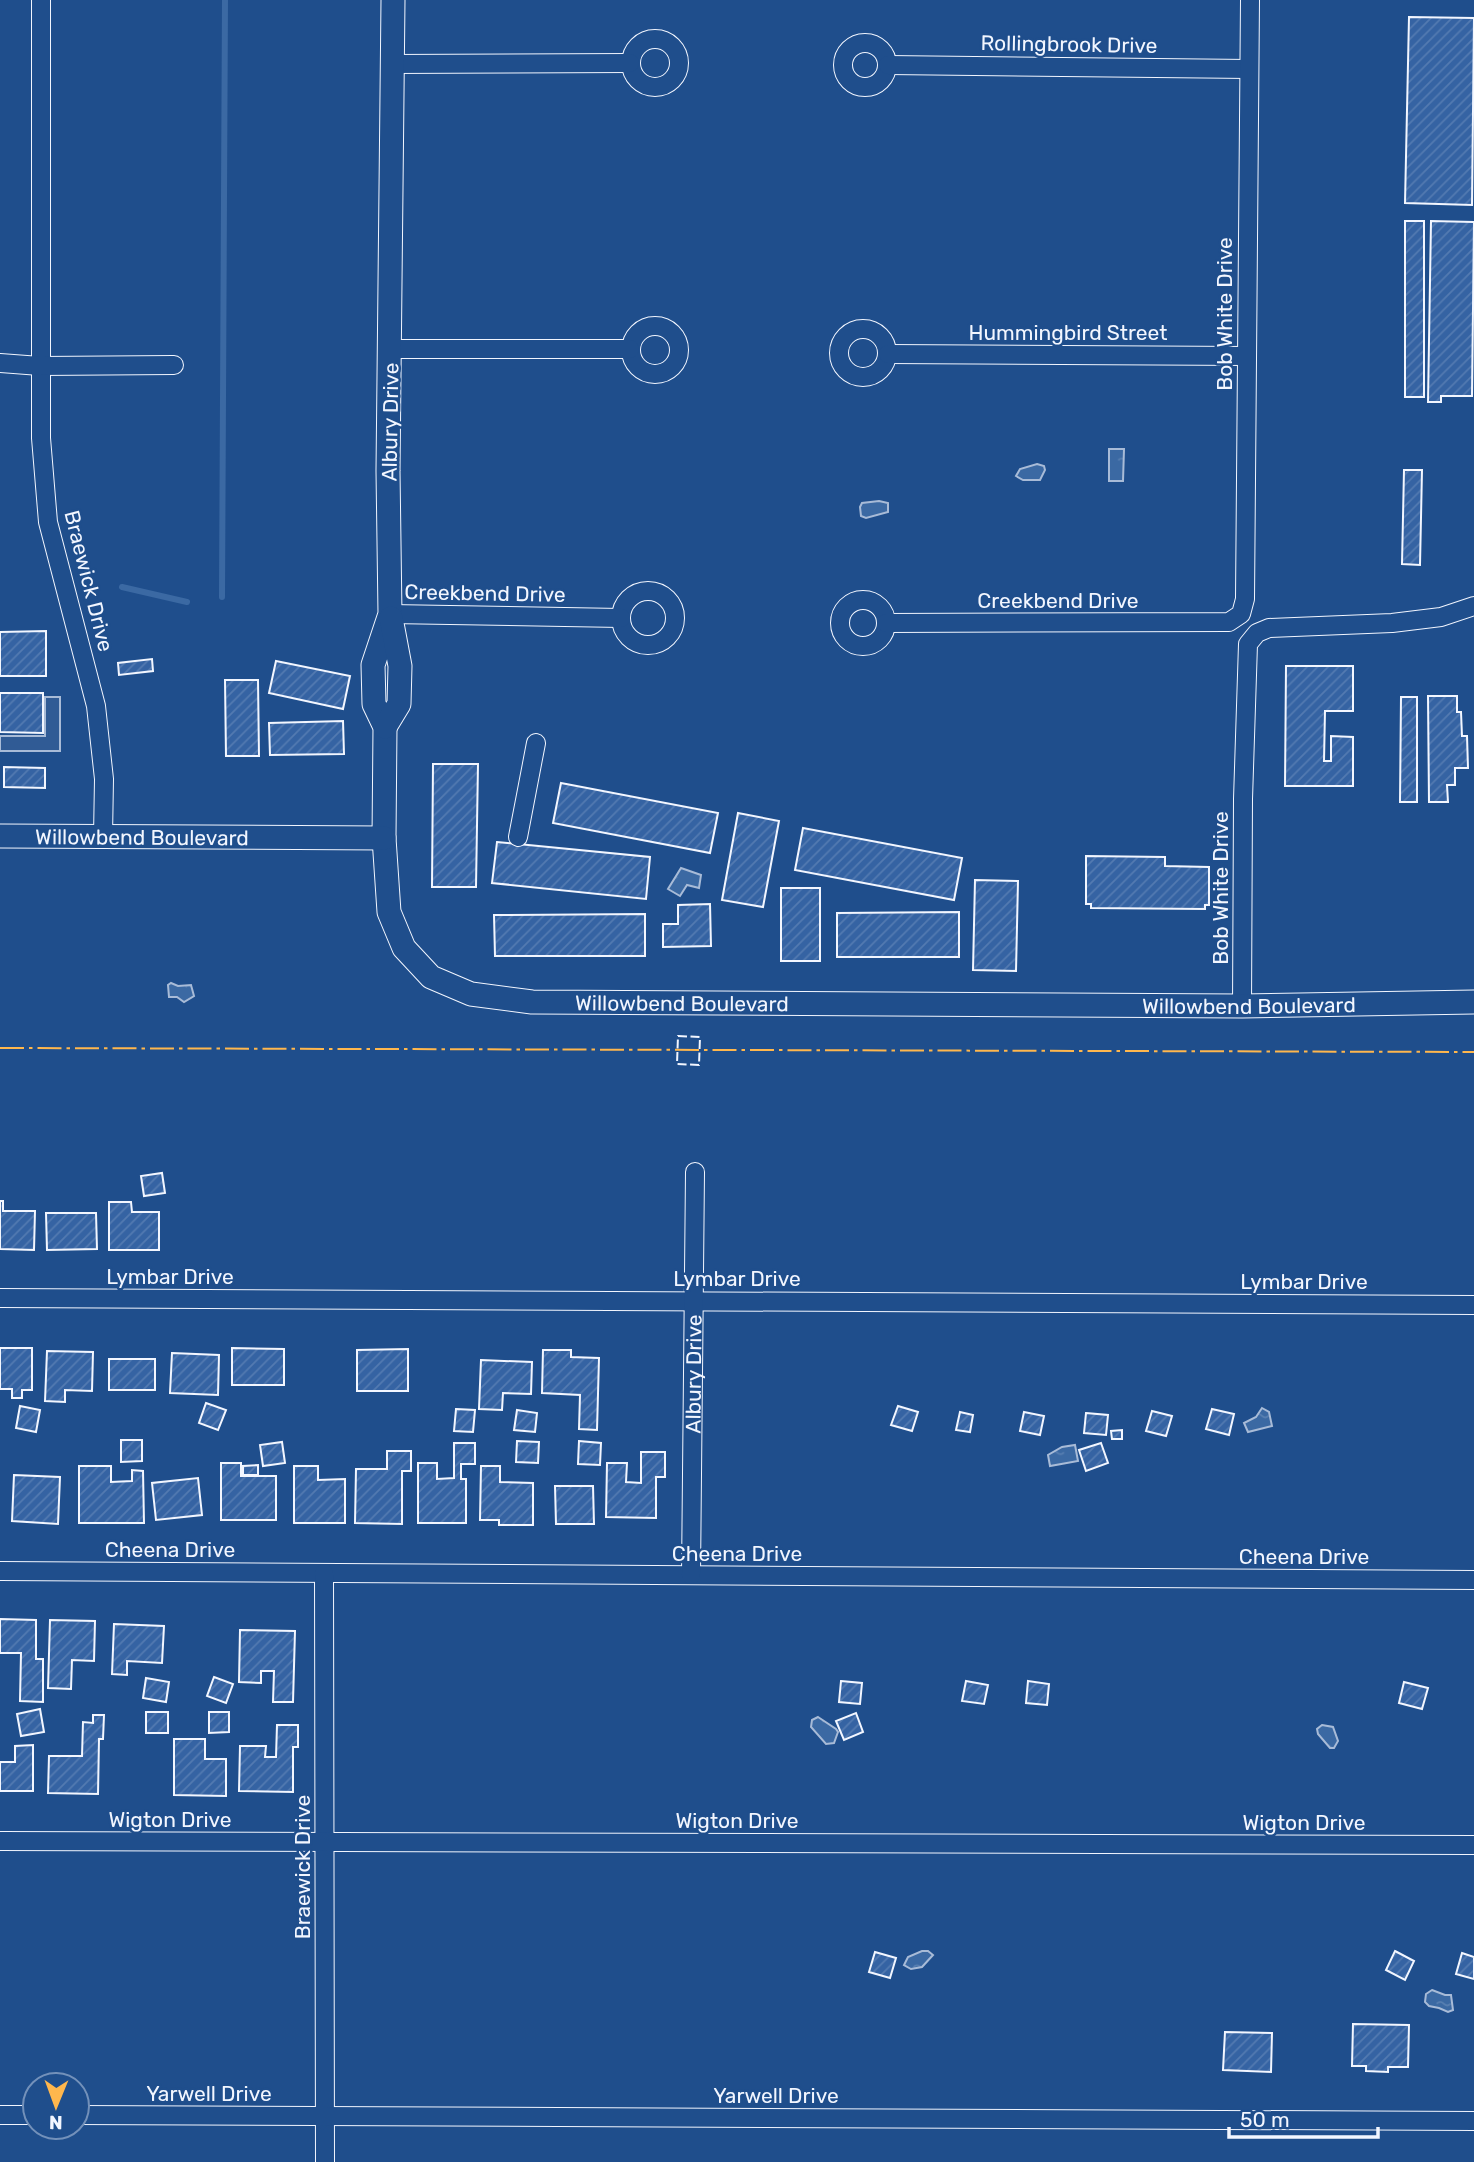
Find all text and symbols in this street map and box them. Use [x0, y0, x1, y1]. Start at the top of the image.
street label: Rollingbrook Drive [980, 30, 1158, 58]
street label: Bob White Drive [1212, 237, 1237, 391]
street label: Hummingbird Street [968, 320, 1168, 345]
street label: Albury Drive [376, 362, 404, 482]
street label: Braewick Drive [59, 508, 119, 654]
street label: Creekbend Drive [404, 579, 566, 607]
street label: Creekbend Drive [977, 588, 1139, 613]
street label: Bob White Drive [1208, 811, 1233, 965]
street label: Willowbend Boulevard [35, 824, 249, 850]
street label: Willowbend Boulevard [575, 990, 789, 1016]
street label: Willowbend Boulevard [1142, 992, 1356, 1019]
street label: Lymbar Drive [106, 1264, 234, 1289]
street label: Lymbar Drive [673, 1266, 801, 1291]
street label: Lymbar Drive [1240, 1269, 1368, 1294]
street label: Albury Drive [680, 1314, 706, 1434]
street label: Cheena Drive [105, 1537, 235, 1562]
street label: Cheena Drive [672, 1541, 802, 1566]
street label: Cheena Drive [1239, 1544, 1369, 1569]
street label: Braewick Drive [290, 1795, 315, 1939]
street label: Wigton Drive [108, 1807, 232, 1832]
street label: Wigton Drive [675, 1808, 799, 1833]
street label: Wigton Drive [1242, 1810, 1366, 1835]
north arrow [21, 2071, 91, 2141]
street label: Yarwell Drive [146, 2081, 272, 2106]
street label: Yarwell Drive [713, 2083, 839, 2108]
scale bar [1229, 2096, 1378, 2140]
text: 50 m [1240, 2107, 1290, 2132]
text: N [49, 2111, 63, 2134]

